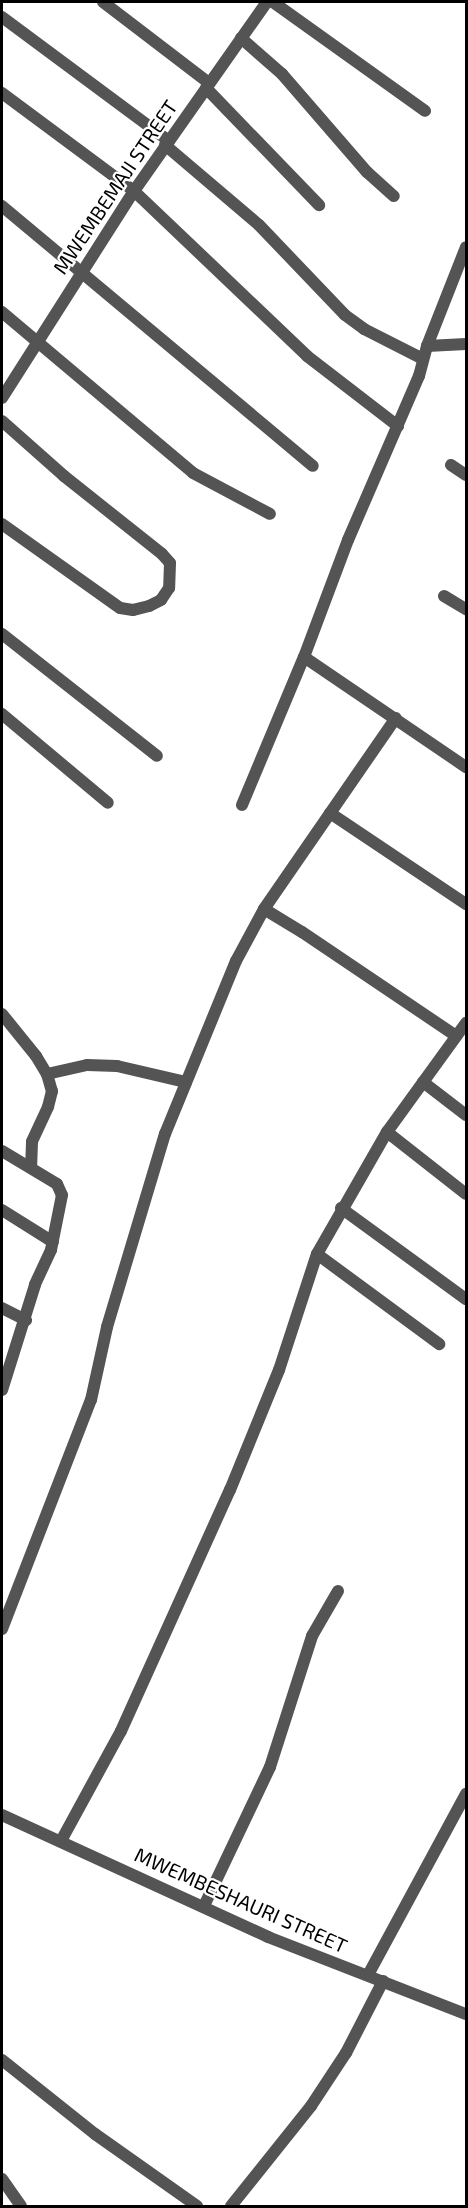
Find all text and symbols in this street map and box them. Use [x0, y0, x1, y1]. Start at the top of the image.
street label: MWEMBEMAJI STREET [48, 96, 182, 278]
street label: MWEMBESHAURI STREET [131, 1842, 351, 1958]

